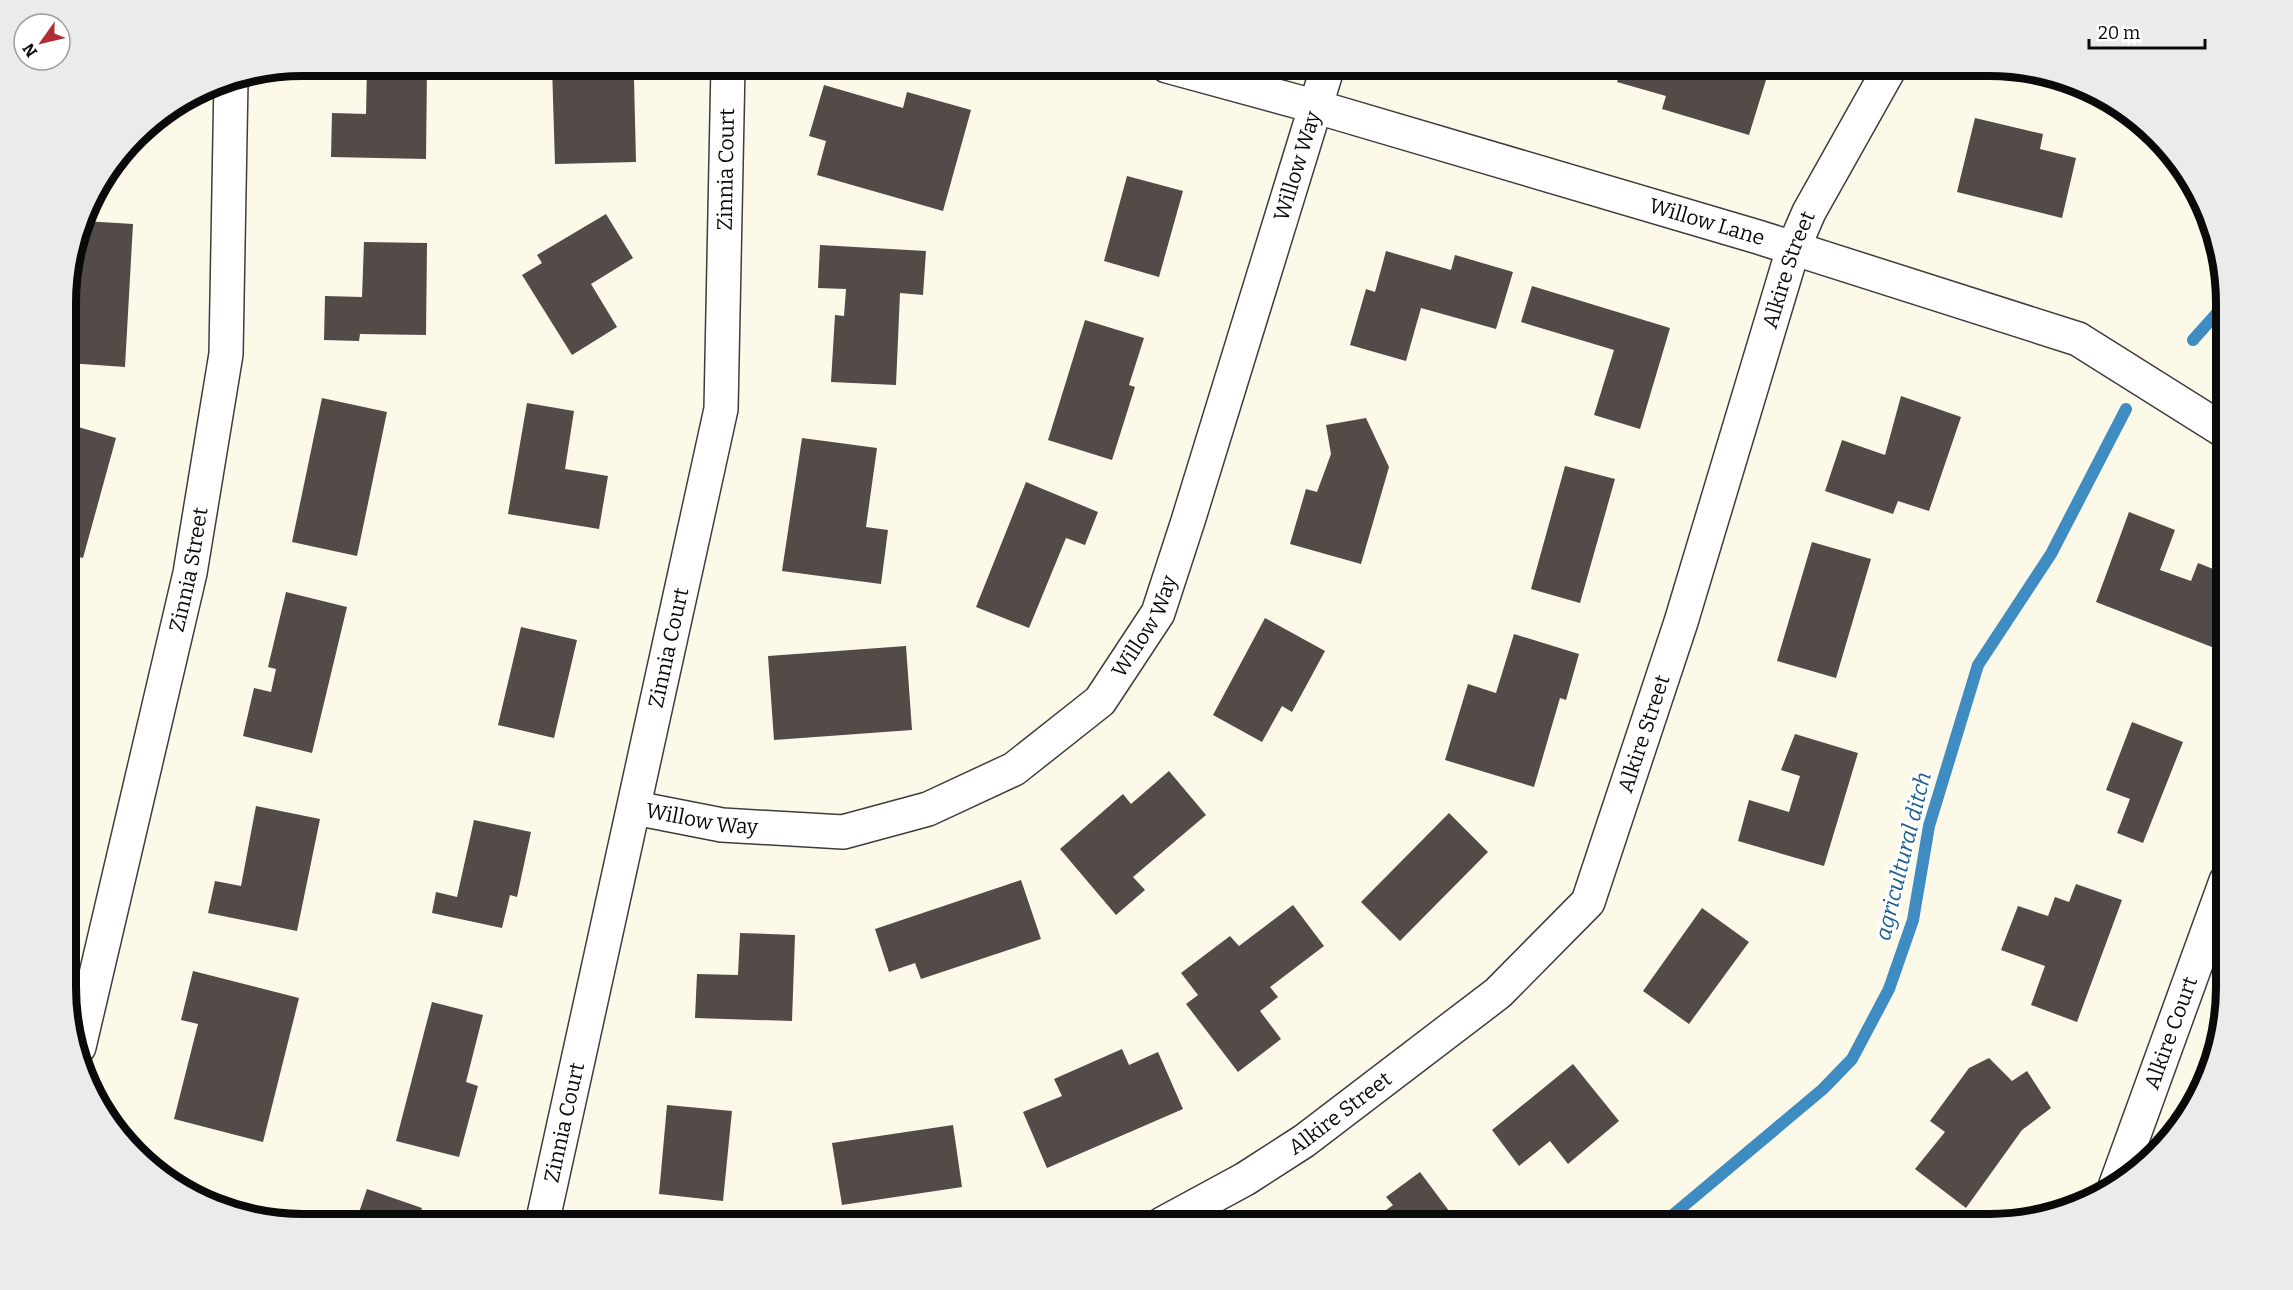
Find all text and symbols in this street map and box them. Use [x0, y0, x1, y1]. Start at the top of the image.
north arrow [12, 12, 72, 72]
scale bar [2089, 12, 2204, 50]
text: 20 m [2098, 22, 2140, 44]
text: N [19, 40, 41, 61]
street label: Willow Way [1268, 107, 1327, 224]
street label: Zinnia Court [712, 108, 740, 231]
street label: Willow Lane [1646, 193, 1768, 251]
street label: Alkire Street [1757, 207, 1821, 332]
street label: Zinnia Street [164, 505, 214, 635]
street label: Willow Way [1106, 571, 1183, 682]
street label: Zinnia Court [643, 585, 694, 710]
street label: Alkire Street [1612, 671, 1676, 796]
water label: agricultural ditch [1869, 769, 1937, 943]
street label: Willow Way [644, 797, 760, 840]
street label: Alkire Court [2139, 973, 2203, 1093]
street label: Zinnia Court [538, 1060, 590, 1185]
street label: Alkire Street [1284, 1066, 1397, 1160]

